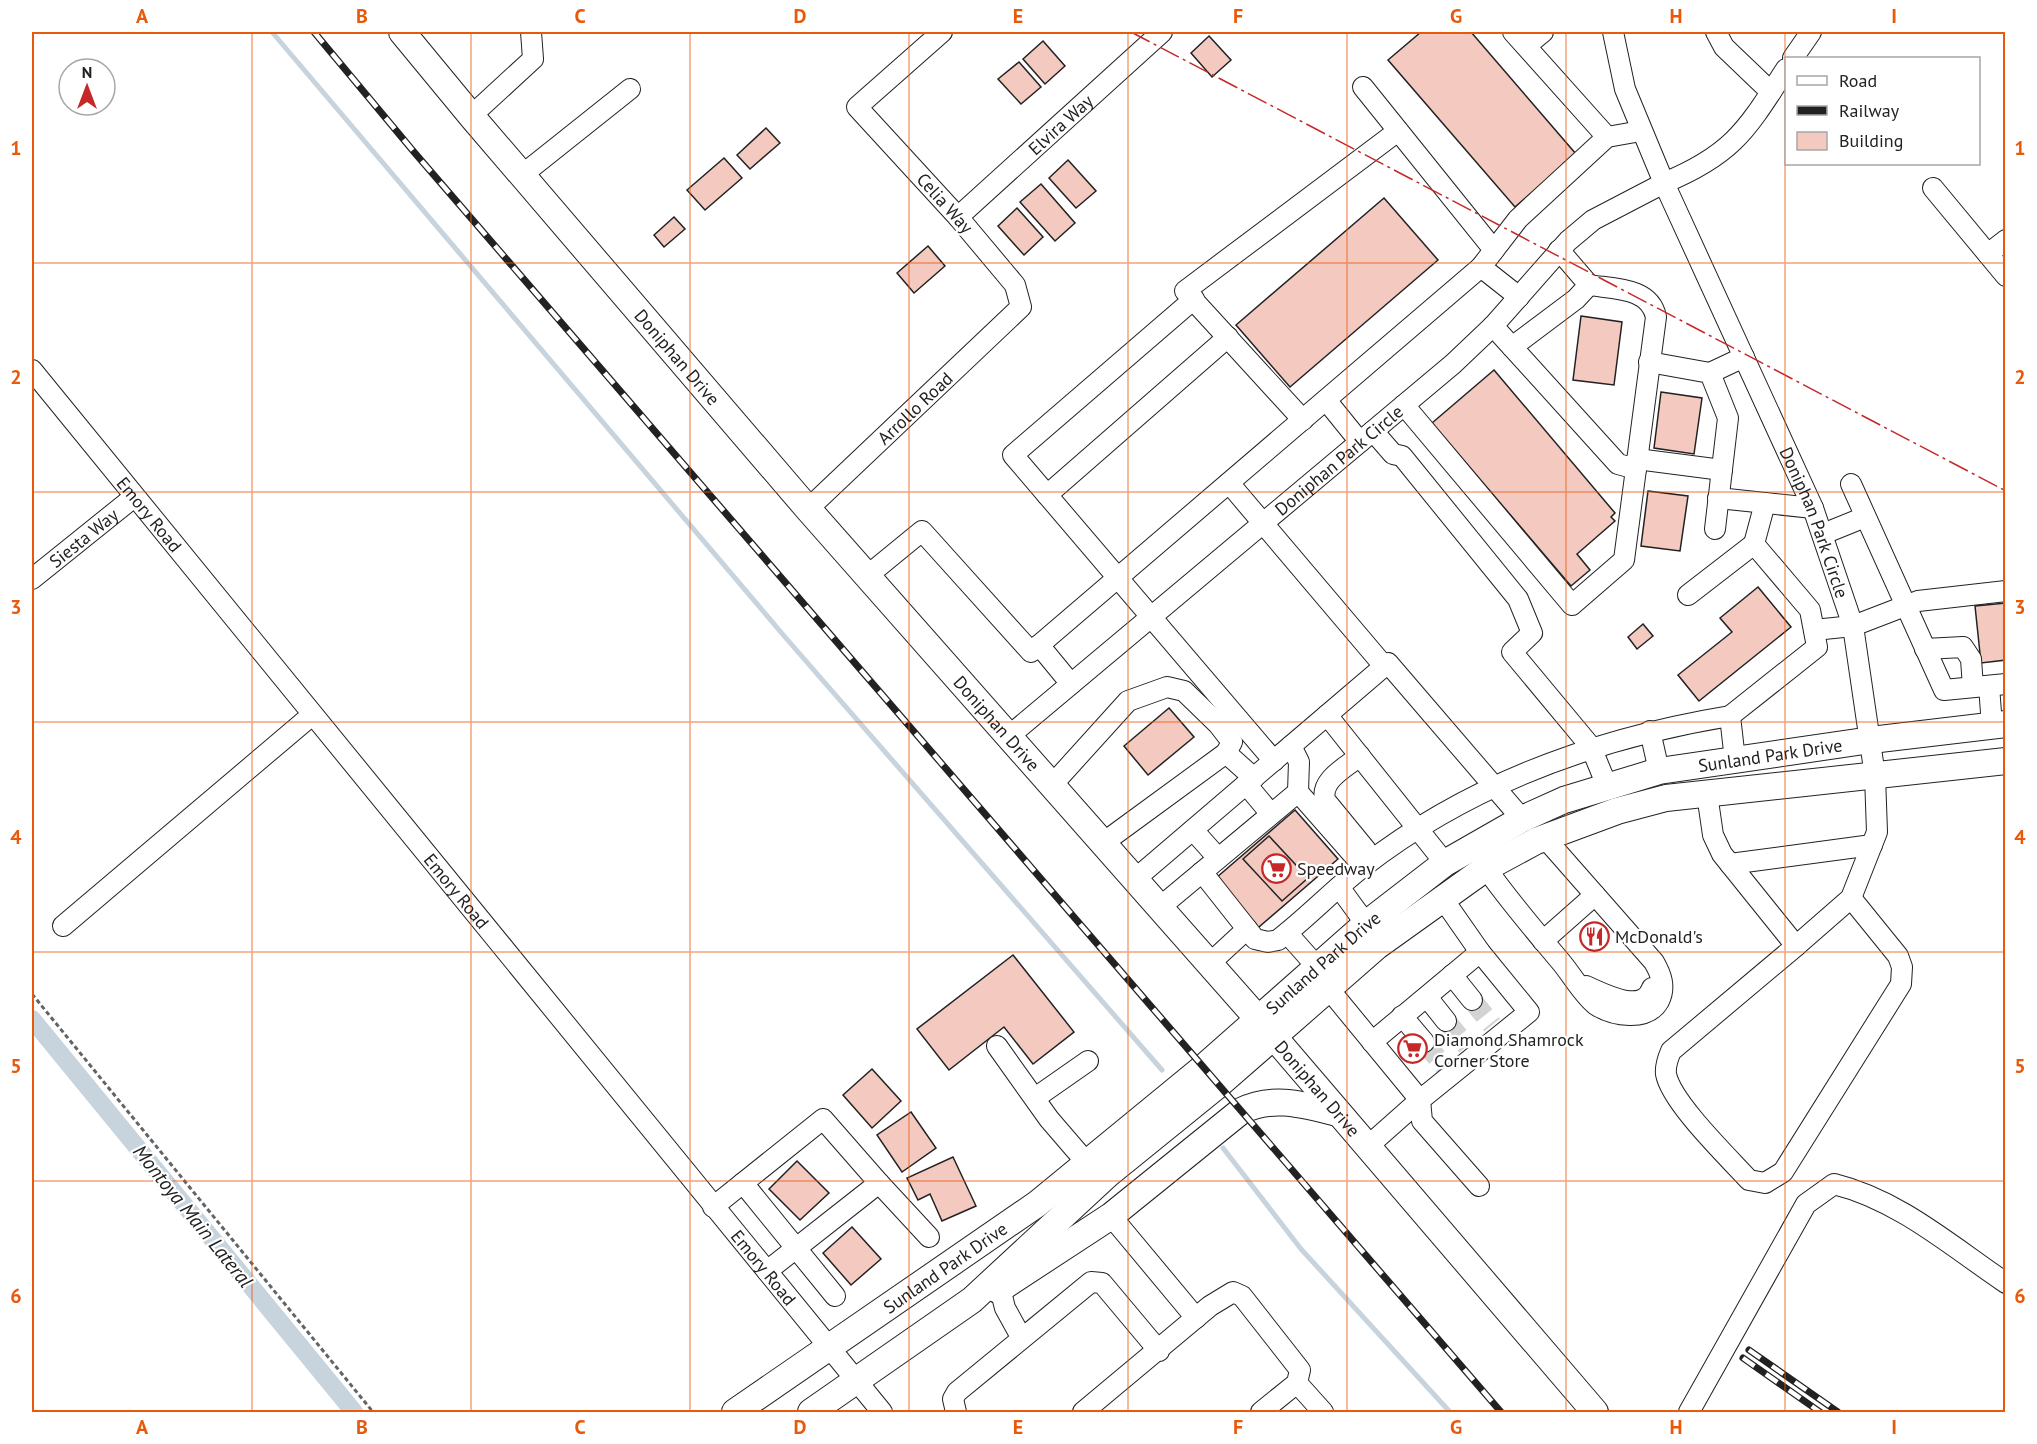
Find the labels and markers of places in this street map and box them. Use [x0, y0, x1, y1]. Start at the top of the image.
supermarket icon: Speedway [1260, 852, 1292, 884]
place label: Speedway [1297, 857, 1375, 880]
restaurant icon: McDonald's [1578, 920, 1610, 952]
place label: McDonald's [1615, 925, 1703, 948]
place label: Diamond Shamrock Corner Store [1434, 1028, 1584, 1072]
supermarket icon: Diamond Shamrock Corner Store [1397, 1033, 1429, 1065]

